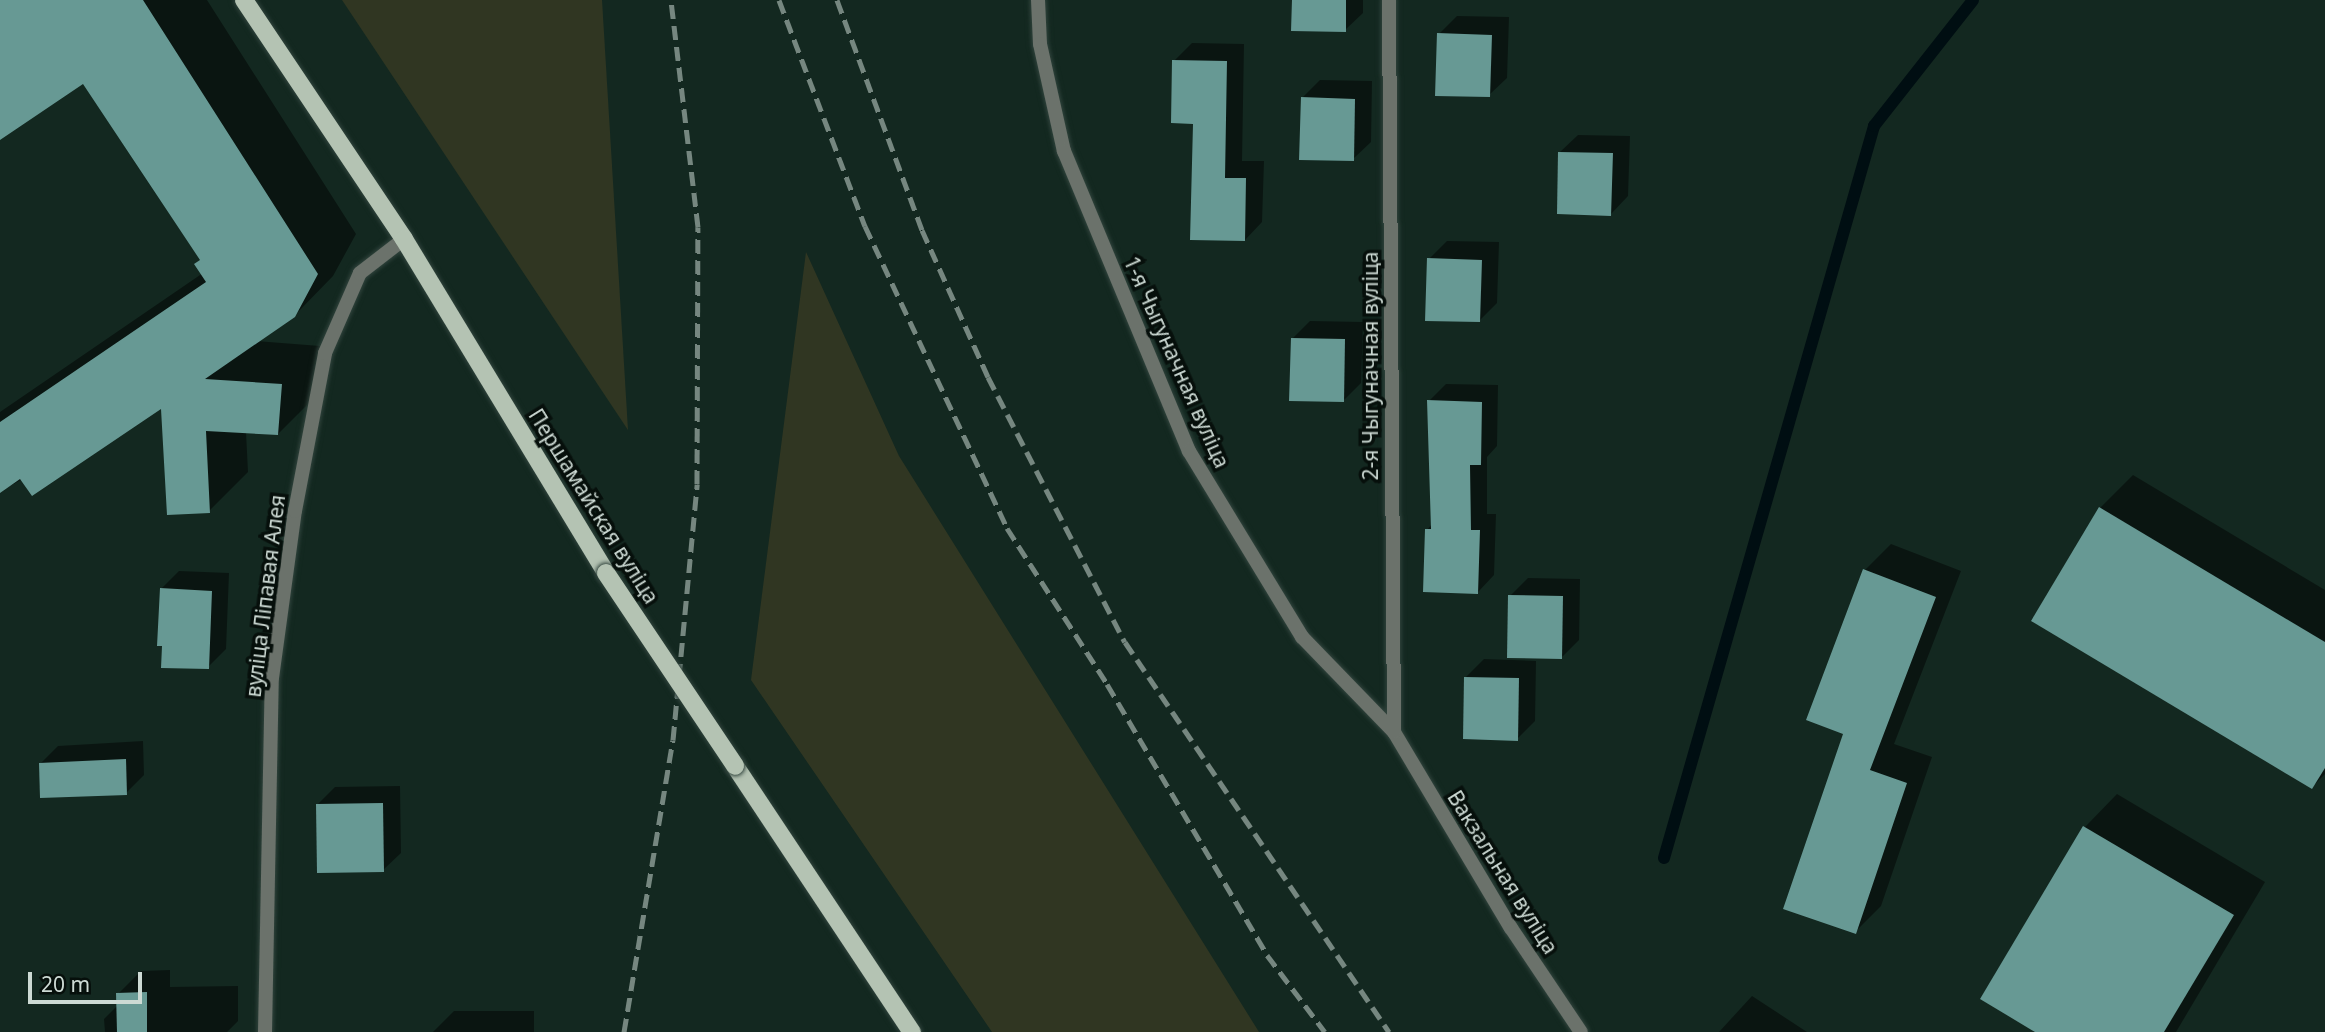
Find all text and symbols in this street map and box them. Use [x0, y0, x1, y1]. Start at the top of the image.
street label: 1-я Чыгуначная вуліца [1119, 252, 1235, 472]
street label: 2-я Чыгуначная вуліца [1357, 252, 1383, 480]
street label: Першамайская вуліца [524, 404, 664, 608]
street label: вуліца Ліпавая Алея [240, 493, 290, 699]
street label: Вакзальная вуліца [1443, 786, 1563, 958]
scale bar [32, 958, 145, 1002]
text: 20 m [41, 970, 90, 998]

